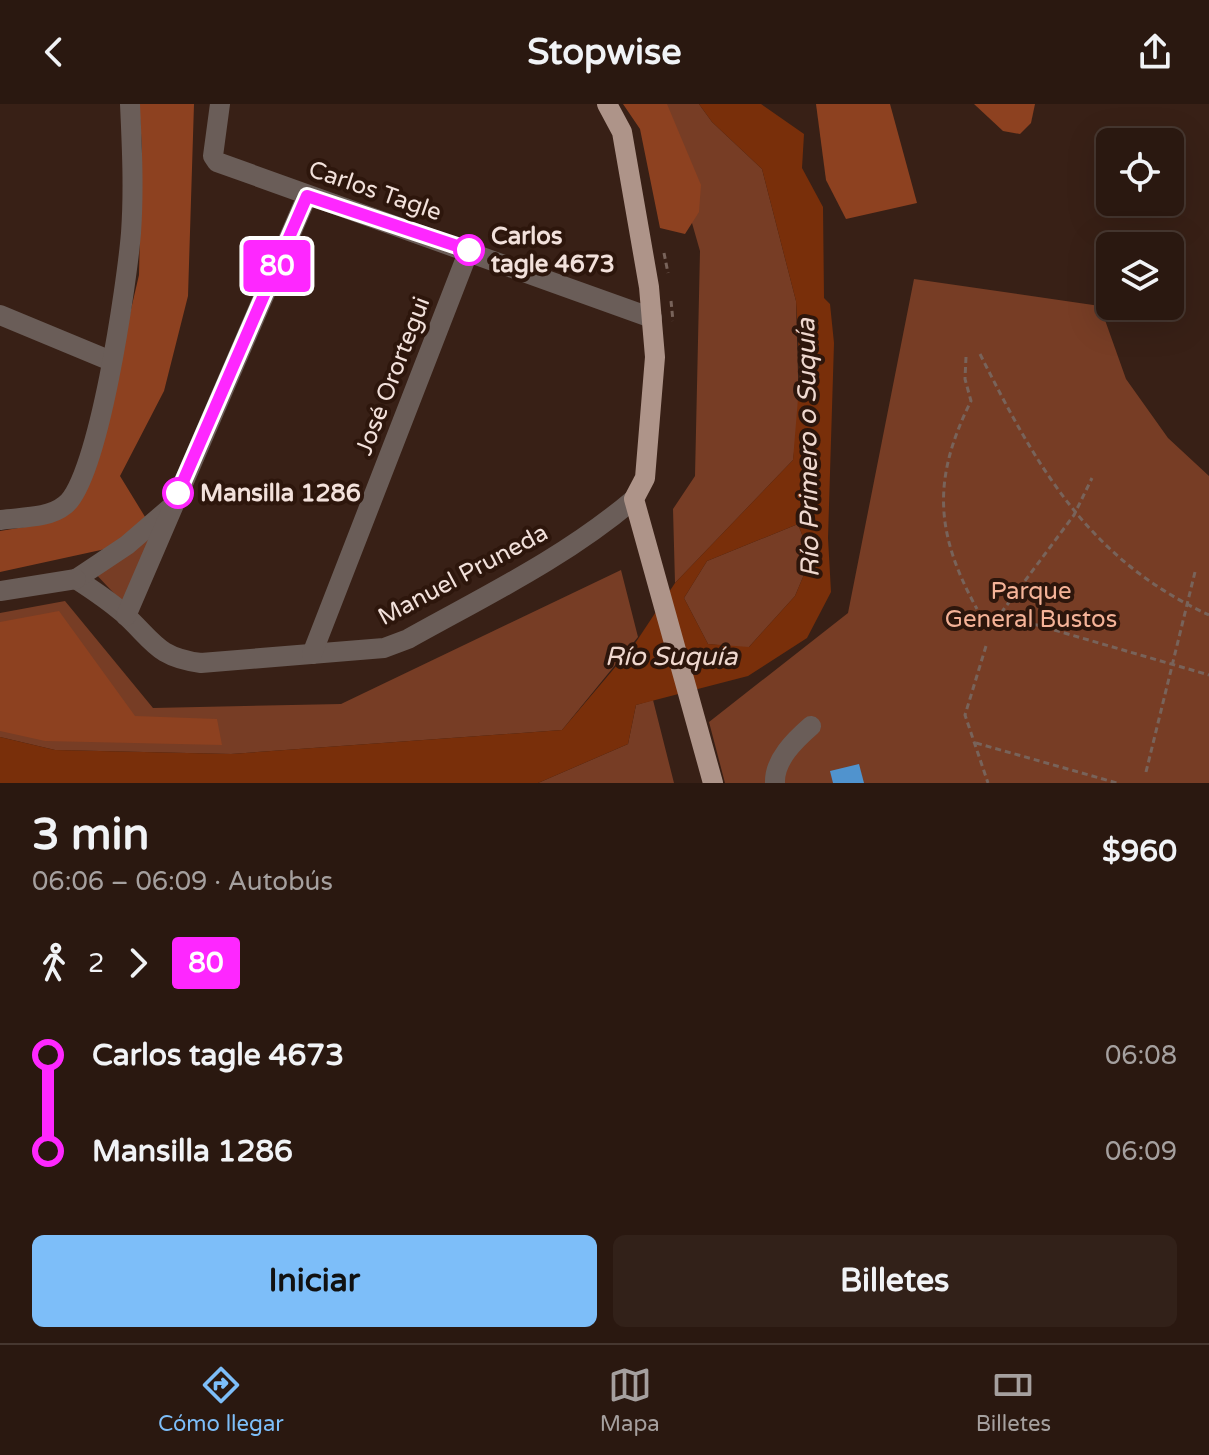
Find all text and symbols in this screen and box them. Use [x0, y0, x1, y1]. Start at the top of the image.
icon: back [32, 30, 76, 74]
icon: share [1133, 30, 1177, 74]
text: Stopwise [527, 31, 682, 74]
map controls [1096, 128, 1184, 320]
button: locate [1096, 128, 1184, 216]
street label: Carlos Tagle [305, 155, 445, 227]
place label: Carlos tagle 4673 [491, 222, 615, 279]
button: layers [1096, 232, 1184, 320]
marker: Carlos tagle 4673 [454, 235, 484, 265]
line badge: 80 [241, 240, 313, 292]
text: 80 [259, 249, 295, 283]
street label: José Orortegui [349, 293, 437, 459]
water label: Río Primero o Suquía [790, 317, 826, 578]
marker: Mansilla 1286 [163, 478, 193, 508]
place label: Mansilla 1286 [200, 479, 361, 508]
street label: Manuel Pruneda [373, 518, 553, 632]
park label: Parque General Bustos [945, 577, 1117, 634]
water label: Río Suquía [605, 641, 739, 672]
text: 3 min [32, 809, 149, 862]
text: $960 [1102, 833, 1177, 870]
text: 06:06 – 06:09 · Autobús [32, 866, 333, 897]
icon: walk [32, 941, 76, 985]
icon: forward [116, 941, 160, 985]
text: 80 [188, 946, 224, 980]
text: 2 [88, 948, 104, 979]
text: Carlos tagle 4673 [92, 1037, 344, 1074]
text: 06:08 [1105, 1040, 1177, 1071]
text: Mansilla 1286 [92, 1133, 293, 1170]
text: 06:09 [1105, 1136, 1177, 1167]
button: Iniciar [32, 1235, 597, 1327]
button: Billetes [613, 1235, 1177, 1327]
tab: Cómo llegar [158, 1363, 284, 1437]
tab: Mapa [600, 1363, 660, 1437]
tab: Billetes [976, 1363, 1051, 1437]

